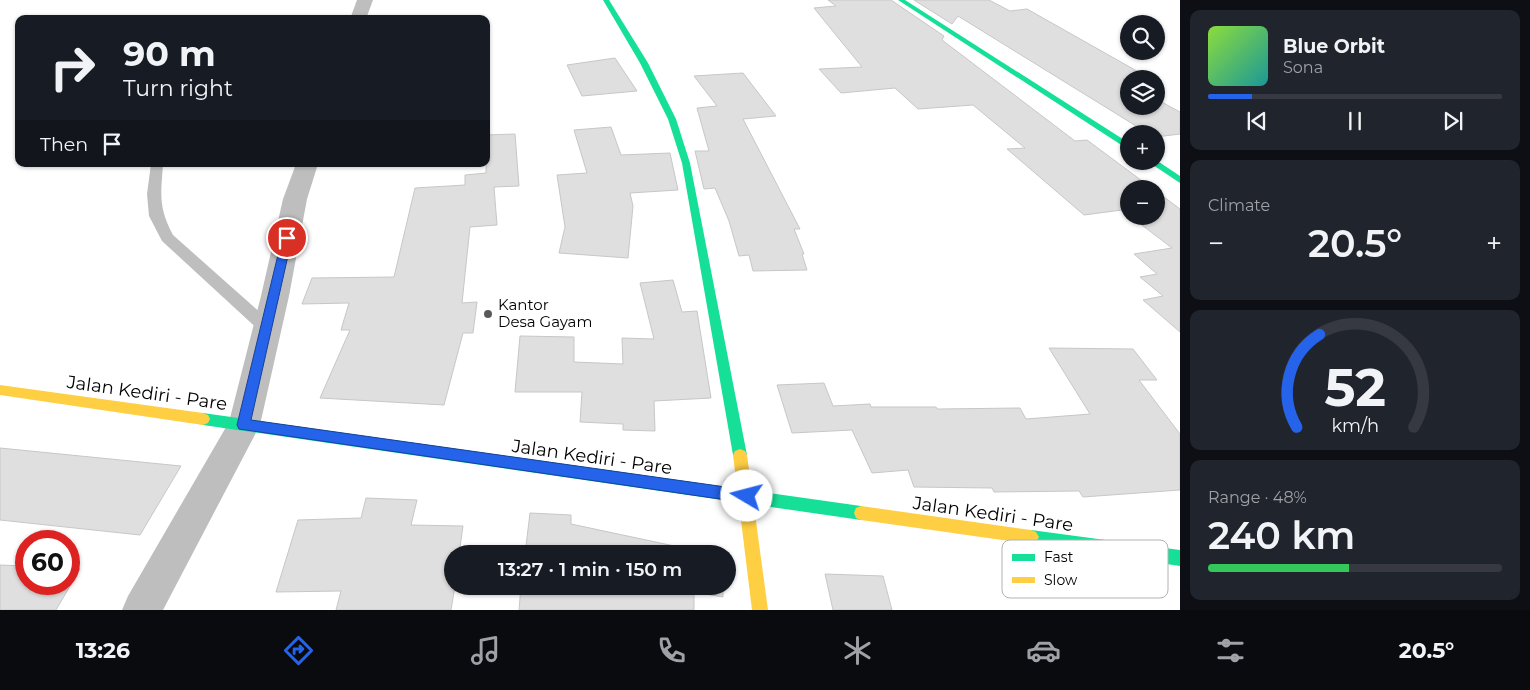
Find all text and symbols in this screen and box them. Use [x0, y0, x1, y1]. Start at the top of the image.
map controls [1120, 15, 1165, 225]
button: search [1120, 15, 1165, 60]
text: 90 m [123, 32, 216, 75]
icon: right [40, 35, 105, 100]
text: Blue Orbit [1283, 35, 1385, 58]
text: Sona [1283, 58, 1323, 77]
button: layers [1120, 70, 1165, 115]
text: Turn right [123, 75, 233, 102]
icon: previous [1243, 107, 1271, 135]
icon: pause [1341, 107, 1369, 135]
icon: next [1439, 107, 1467, 135]
button: + [1120, 125, 1165, 170]
icon: arrive [98, 130, 126, 158]
text: Then [40, 133, 88, 156]
button: − [1120, 180, 1165, 225]
text: Climate [1208, 196, 1270, 215]
pin [266, 217, 308, 259]
text: 20.5° [1308, 220, 1402, 267]
icon: arrive [273, 224, 301, 252]
text: − [1208, 226, 1224, 260]
text: + [1486, 226, 1502, 260]
place label: Kantor Desa Gayam [498, 295, 592, 331]
marker: Kantor Desa Gayam [482, 308, 494, 320]
text: 52 [1324, 356, 1386, 419]
street label: Jalan Kediri - Pare [64, 371, 229, 415]
text: km/h [1331, 415, 1379, 436]
street label: Jalan Kediri - Pare [509, 435, 674, 479]
position arrow [720, 469, 772, 521]
text: Range · 48% [1208, 488, 1307, 507]
street label: Jalan Kediri - Pare [910, 492, 1075, 536]
text: 240 km [1208, 512, 1355, 559]
speed limit sign: 60 [15, 530, 80, 595]
legend [1002, 540, 1168, 598]
text: Fast [1044, 548, 1074, 566]
text: 13:27 · 1 min · 150 m [498, 558, 682, 581]
text: Slow [1044, 571, 1078, 589]
icon: directions [281, 633, 316, 668]
icon: music [468, 633, 503, 668]
icon: phone [654, 633, 689, 668]
icon: climate [840, 633, 875, 668]
icon: car [1026, 633, 1061, 668]
icon: filters [1213, 633, 1248, 668]
text: 13:26 [76, 637, 130, 664]
text: 20.5° [1399, 637, 1454, 664]

